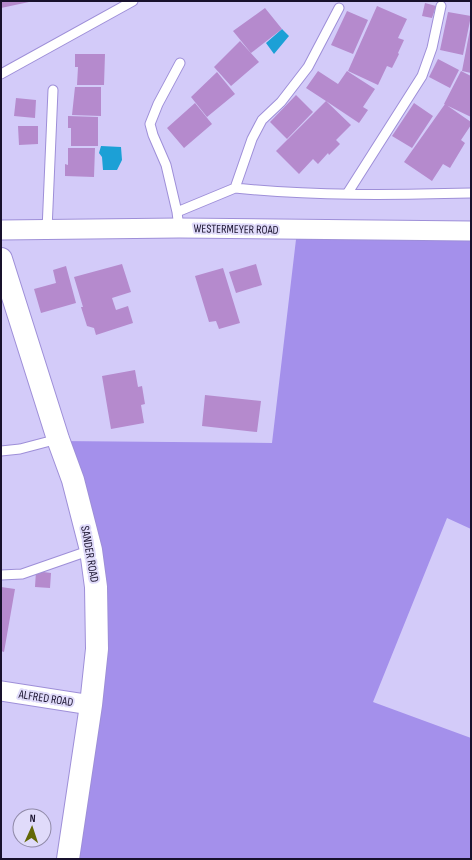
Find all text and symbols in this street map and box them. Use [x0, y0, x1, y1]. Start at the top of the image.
street label: WESTERMEYER ROAD [193, 221, 279, 238]
street label: SANDER ROAD [77, 525, 102, 584]
street label: ALFRED ROAD [17, 687, 74, 710]
north arrow [12, 808, 52, 848]
text: N [29, 812, 36, 825]

